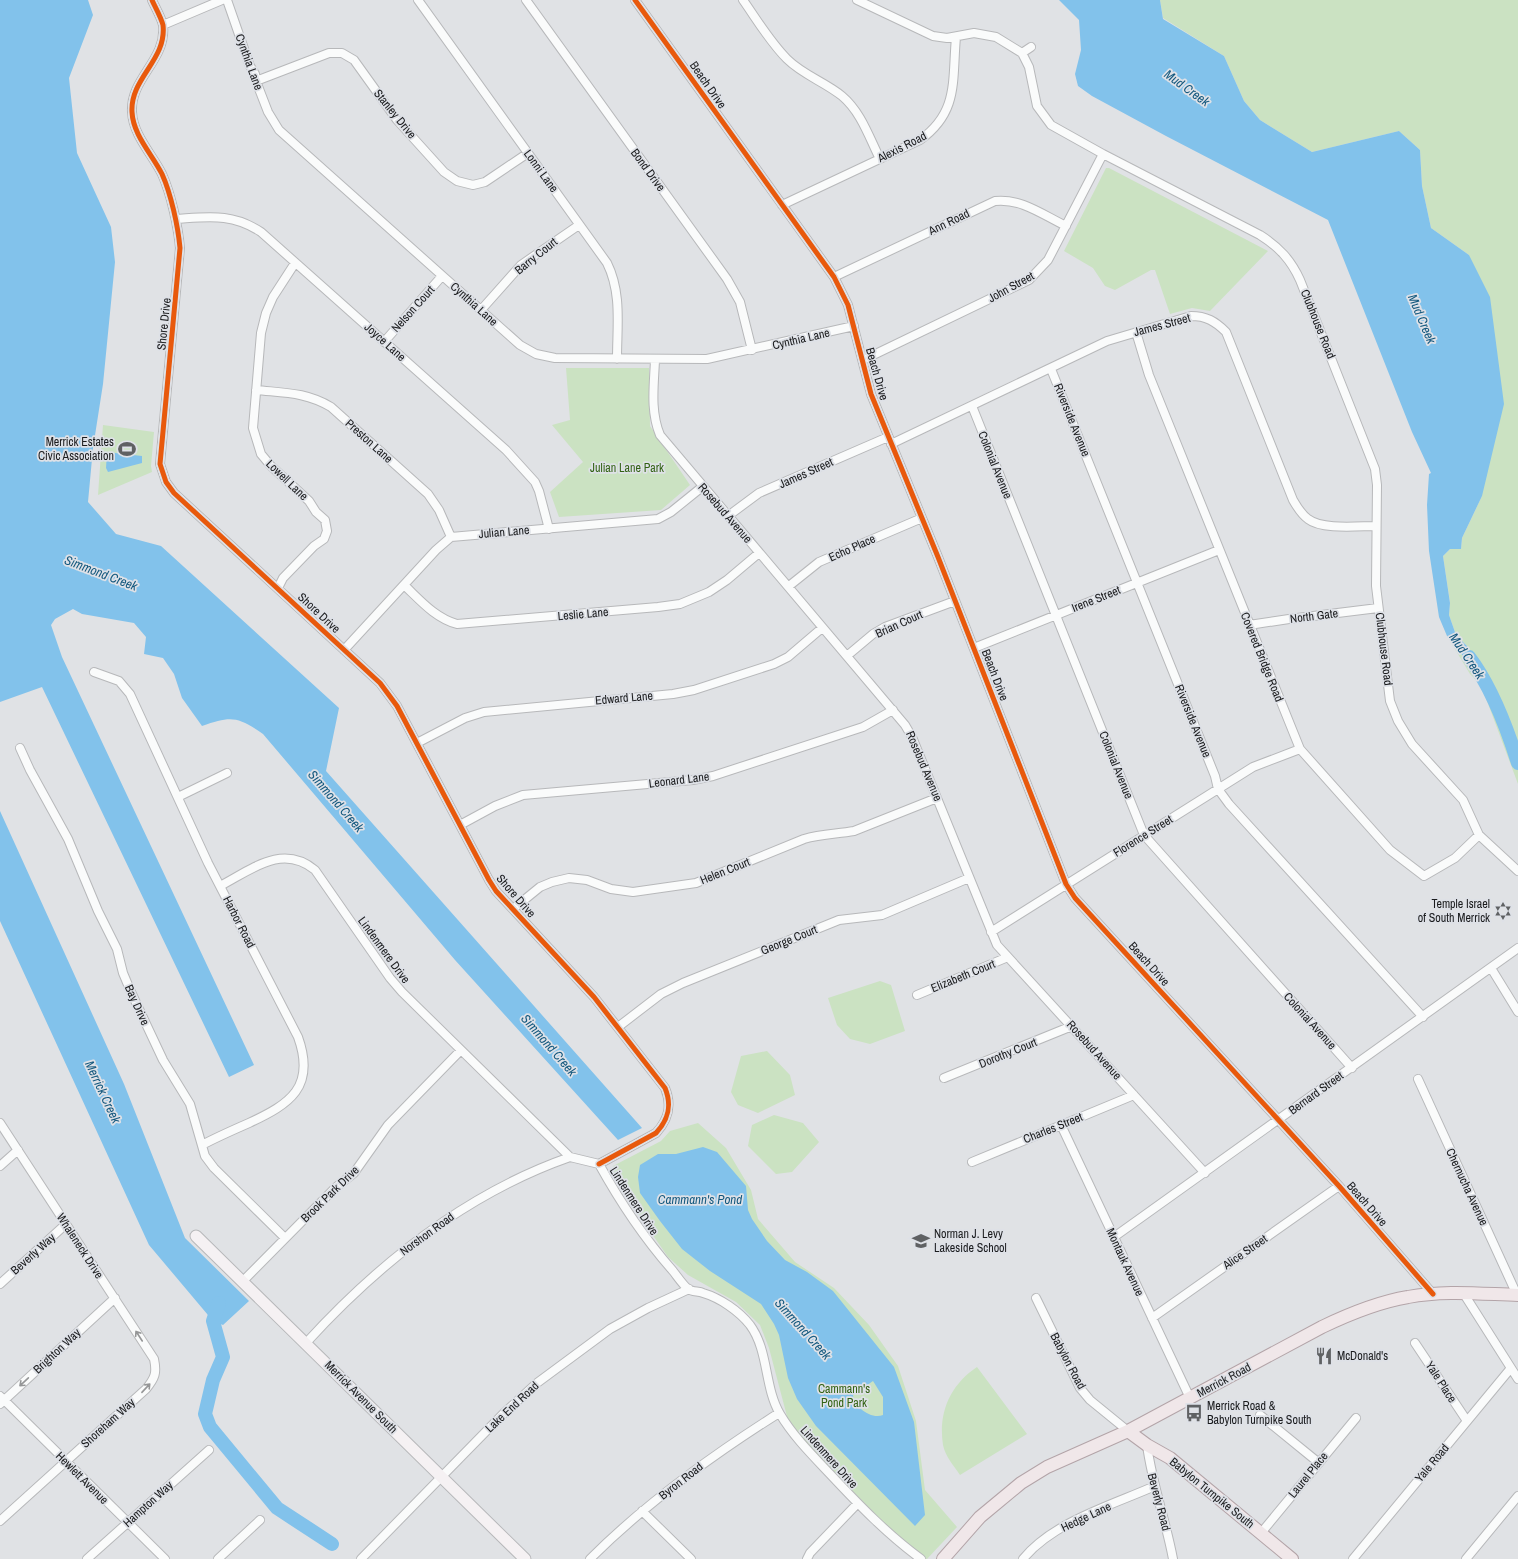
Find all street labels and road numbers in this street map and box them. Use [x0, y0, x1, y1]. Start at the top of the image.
street label: Cynthia Lane [231, 32, 267, 92]
street label: Beach Drive [686, 58, 730, 112]
street label: Stanley Drive [370, 86, 420, 142]
street label: Alexis Road [874, 128, 929, 167]
street label: Bond Drive [627, 145, 669, 195]
street label: Lonni Lane [520, 146, 562, 196]
street label: Ann Road [925, 205, 972, 239]
street label: Barry Court [511, 234, 561, 278]
street label: John Street [985, 268, 1037, 306]
street label: Cynthia Lane [447, 278, 501, 330]
street label: Nelson Court [388, 282, 438, 336]
street label: Clubhouse Road [1297, 287, 1339, 361]
street label: Shore Drive [153, 297, 175, 351]
street label: James Street [1132, 310, 1192, 340]
street label: Joyce Lane [361, 319, 409, 365]
street label: Cynthia Lane [771, 325, 831, 353]
street label: Beach Drive [862, 346, 892, 402]
street label: Riverside Avenue [1050, 381, 1094, 459]
street label: Preston Lane [342, 415, 396, 467]
street label: Colonial Avenue [974, 429, 1016, 501]
street label: James Street [776, 454, 836, 492]
street label: Lowell Lane [263, 456, 311, 504]
street label: Rosebud Avenue [694, 480, 756, 546]
street label: Julian Lane [478, 522, 530, 542]
street label: Echo Place [826, 531, 878, 565]
street label: Irene Street [1069, 582, 1123, 616]
street label: Shore Drive [294, 589, 344, 637]
street label: Leslie Lane [557, 604, 609, 624]
street label: North Gate [1289, 605, 1339, 627]
street label: Brian Court [873, 606, 925, 642]
street label: Covered Bridge Road [1237, 610, 1287, 704]
street label: Clubhouse Road [1372, 612, 1396, 686]
street label: Beach Drive [978, 647, 1012, 703]
street label: Riverside Avenue [1171, 682, 1215, 760]
street label: Edward Lane [594, 688, 654, 708]
street label: Rosebud Avenue [902, 728, 946, 804]
street label: Colonial Avenue [1095, 729, 1137, 801]
street label: Leonard Lane [648, 768, 710, 792]
street label: Florence Street [1110, 811, 1176, 861]
street label: Helen Court [698, 854, 753, 888]
street label: Shore Drive [493, 871, 539, 921]
street label: Harbor Road [219, 893, 259, 951]
street label: Lindenmere Drive [354, 913, 414, 987]
street label: George Court [758, 921, 820, 959]
street label: Beach Drive [1125, 939, 1173, 989]
street label: Elizabeth Court [929, 956, 998, 996]
street label: Bay Drive [121, 982, 153, 1028]
street label: Colonial Avenue [1280, 989, 1340, 1053]
street label: Rosebud Avenue [1063, 1017, 1125, 1083]
street label: Dorothy Court [977, 1034, 1040, 1072]
street label: Bernard Street [1285, 1068, 1347, 1118]
street label: Charles Street [1021, 1109, 1085, 1147]
street label: Chernucha Avenue [1442, 1146, 1492, 1228]
street label: Brook Park Drive [297, 1162, 363, 1226]
street label: Lindenmere Drive [606, 1164, 662, 1238]
street label: Beach Drive [1343, 1178, 1391, 1230]
street label: Norshon Road [397, 1209, 457, 1259]
street label: Whaleneck Drive [53, 1210, 107, 1282]
street label: Montauk Avenue [1102, 1225, 1148, 1299]
street label: Beverly Way [7, 1230, 59, 1278]
street label: Alice Street [1219, 1231, 1271, 1274]
street label: Brighton Way [30, 1325, 84, 1377]
street label: Babylon Road [1046, 1330, 1090, 1392]
street label: Merrick Avenue South [321, 1357, 401, 1437]
street label: Yale Place [1422, 1358, 1460, 1406]
street label: Merrick Road [1194, 1359, 1254, 1401]
street label: Lake End Road [482, 1378, 542, 1436]
street label: Shoreham Way [78, 1394, 138, 1452]
street label: Lindenmere Drive [797, 1422, 861, 1492]
street label: Yale Road [1411, 1441, 1453, 1485]
street label: Hewlett Avenue [52, 1448, 112, 1508]
street label: Laurel Place [1285, 1449, 1331, 1501]
street label: Babylon Turnpike South [1166, 1454, 1258, 1532]
street label: Byron Road [656, 1459, 706, 1503]
street label: Beverly Road [1144, 1471, 1174, 1533]
street label: Hampton Way [120, 1477, 176, 1531]
street label: Hedge Lane [1058, 1498, 1114, 1536]

